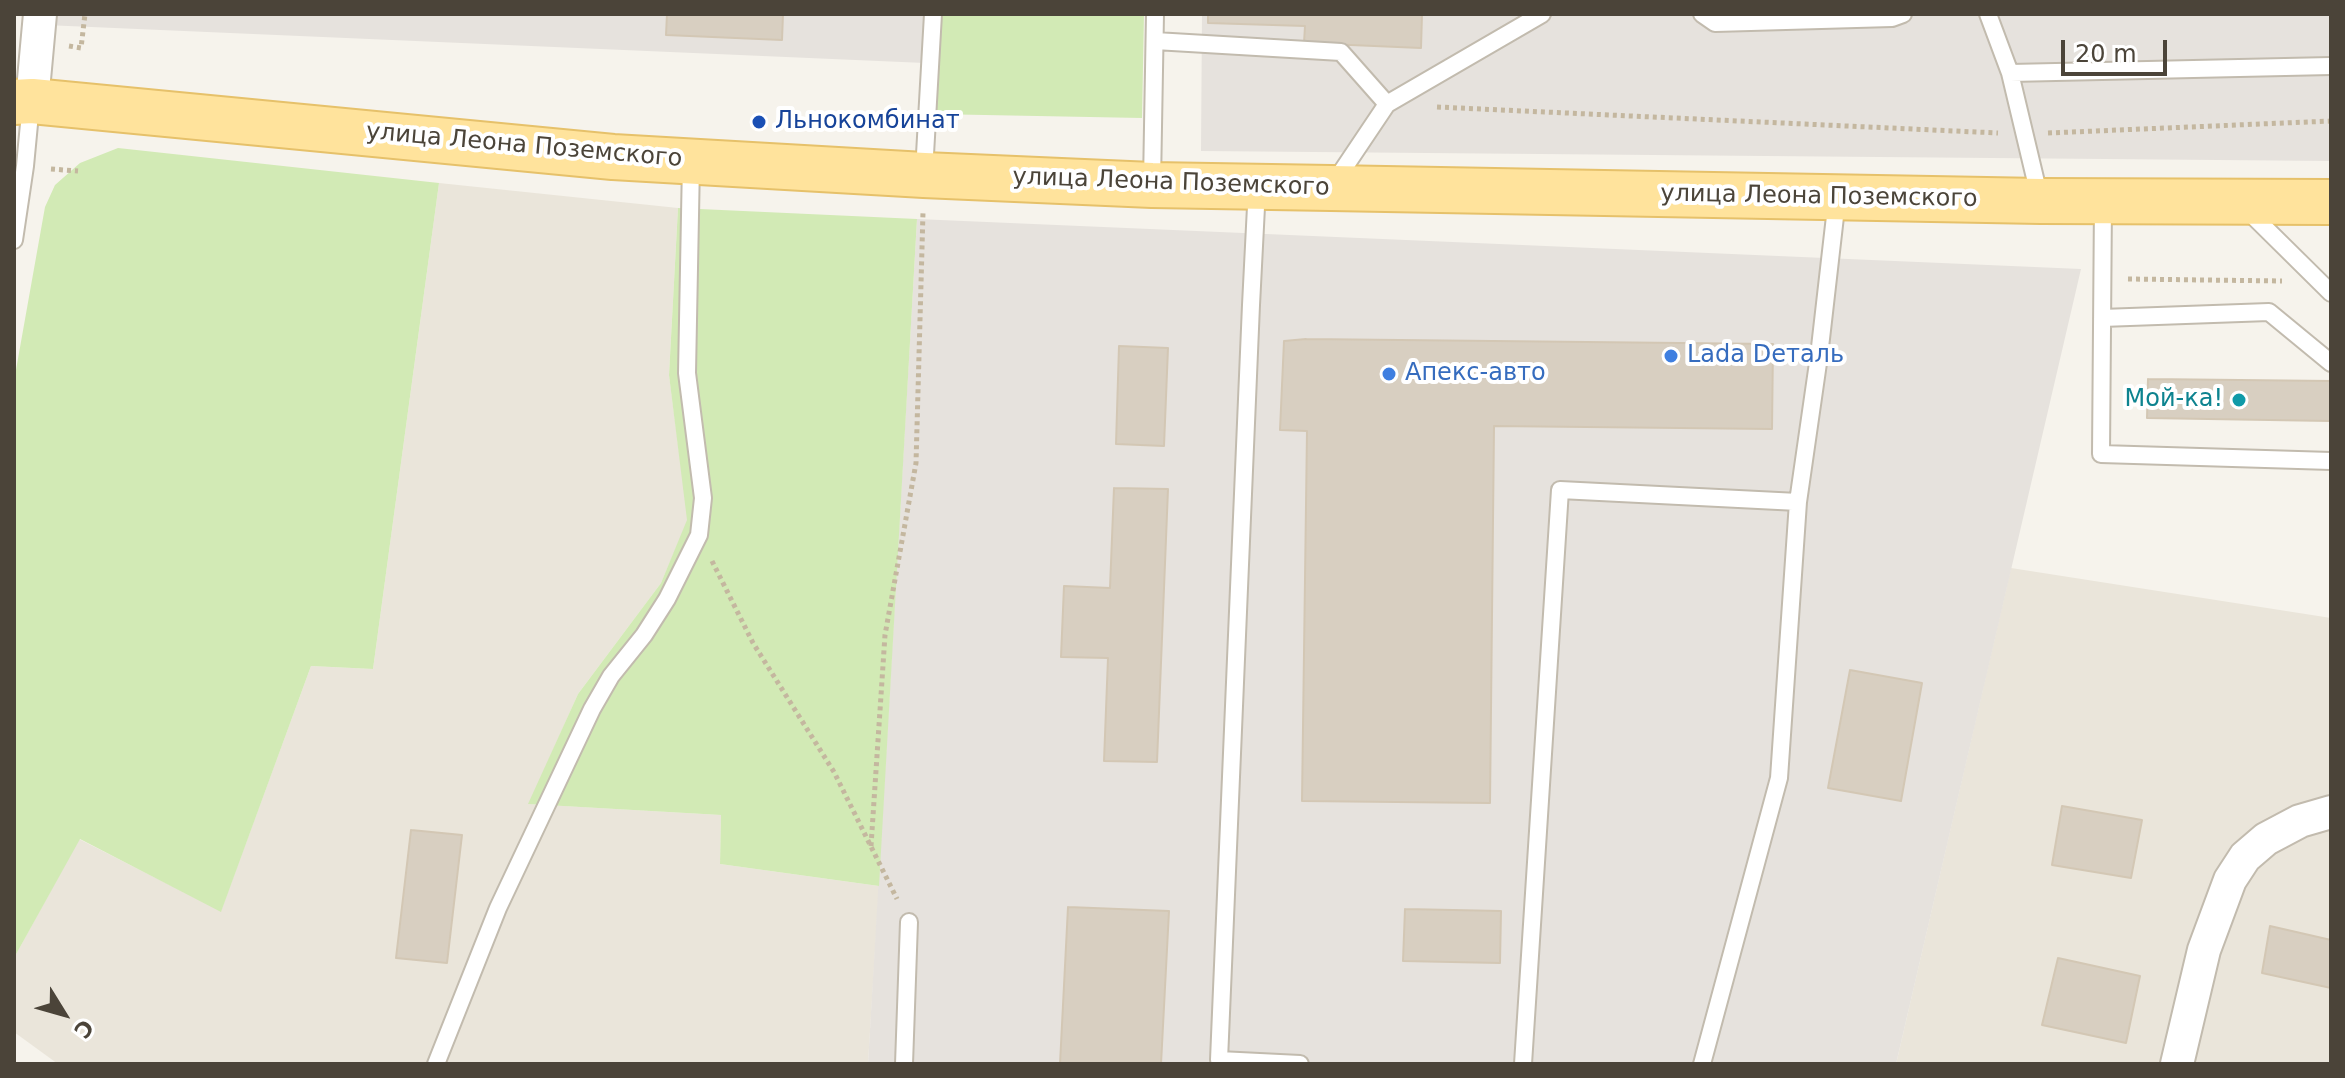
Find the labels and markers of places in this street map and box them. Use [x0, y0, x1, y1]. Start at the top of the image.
place label: Льнокомбинат [775, 108, 960, 136]
marker: Льнокомбинат [750, 113, 768, 131]
place label: Lada Dеталь [1687, 342, 1844, 370]
marker: Lada Dеталь [1662, 347, 1680, 365]
place label: Апекс-авто [1405, 360, 1546, 388]
marker: Апекс-авто [1380, 365, 1398, 383]
place label: Мой-ка! [2125, 386, 2223, 414]
marker: Мой-ка! [2230, 391, 2248, 409]

